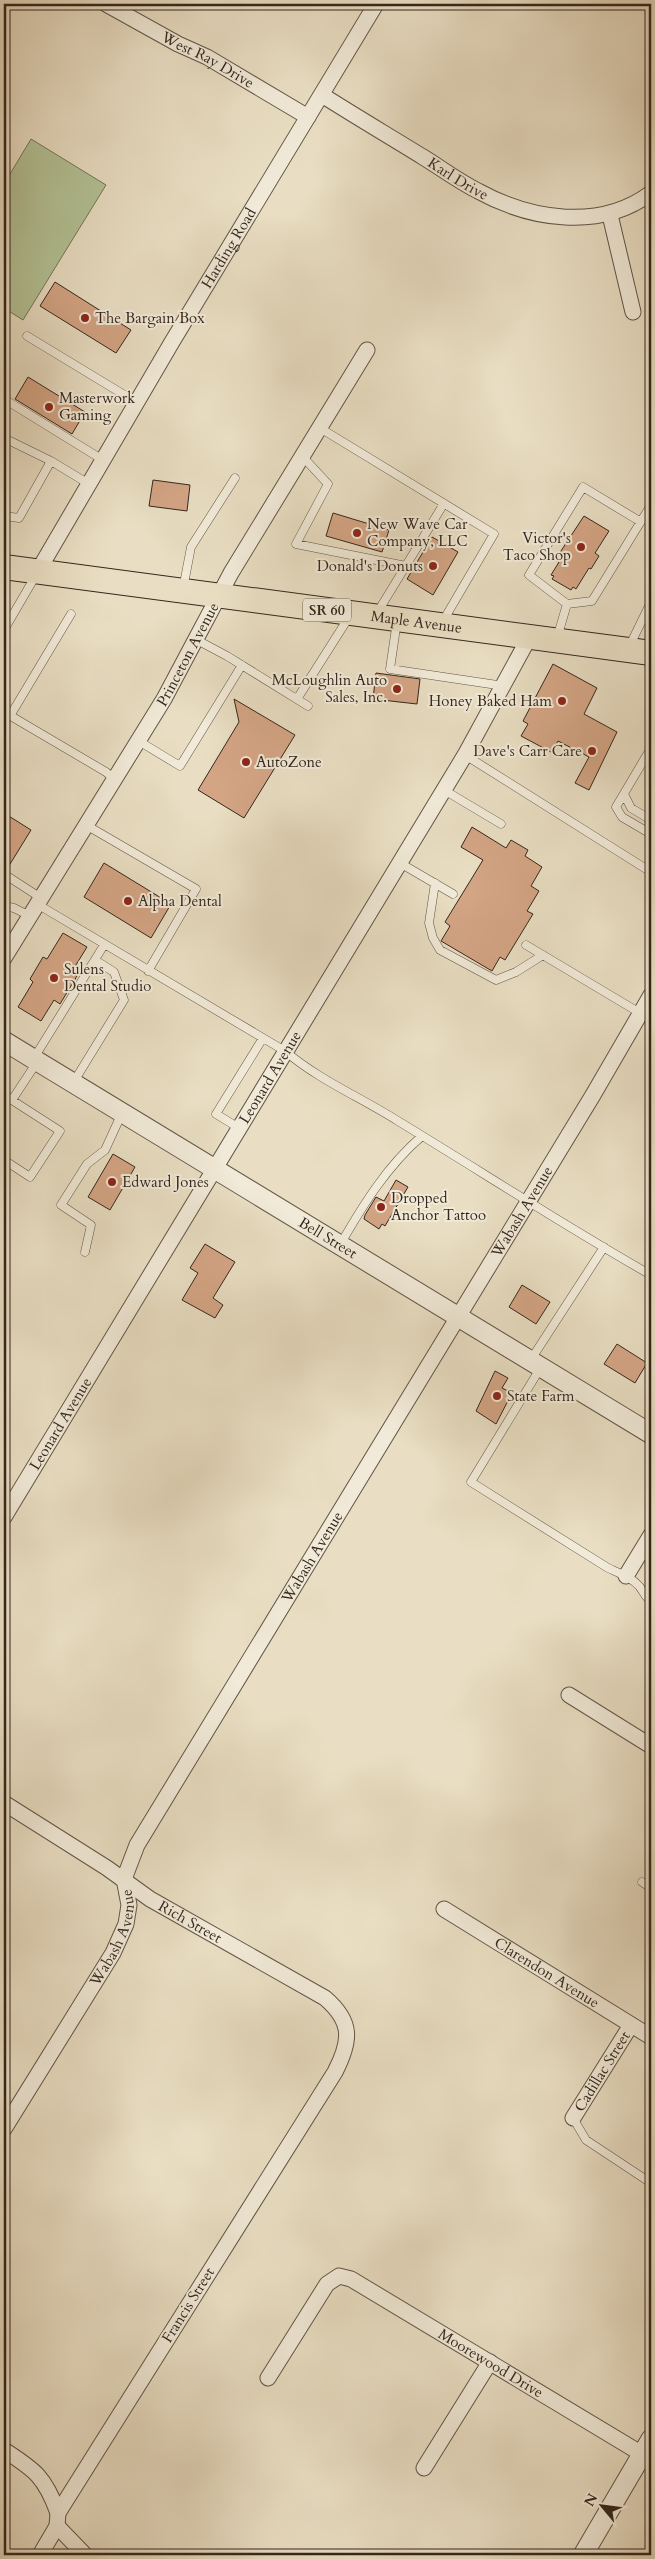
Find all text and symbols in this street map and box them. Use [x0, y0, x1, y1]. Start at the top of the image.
street label: West Ray Drive [157, 26, 258, 93]
street label: Karl Drive [424, 153, 492, 205]
street label: Harding Road [197, 204, 261, 292]
place label: The Bargain Box [95, 308, 205, 328]
marker: The Bargain Box [79, 312, 91, 324]
place label: Masterwork Gaming [59, 388, 135, 425]
marker: Masterwork Gaming [43, 401, 55, 413]
place label: New Wave Car Company, LLC [367, 514, 468, 551]
marker: New Wave Car Company, LLC [351, 527, 363, 539]
place label: Victor's Taco Shop [503, 528, 571, 565]
marker: Victor's Taco Shop [575, 541, 587, 553]
place label: Donald's Donuts [317, 556, 423, 576]
marker: Donald's Donuts [427, 560, 439, 572]
road number: SR 60 [303, 598, 351, 622]
street label: Princeton Avenue [152, 599, 224, 710]
street label: Maple Avenue [369, 606, 463, 638]
place label: McLoughlin Auto Sales, Inc. [272, 670, 387, 707]
marker: McLoughlin Auto Sales, Inc. [391, 683, 403, 695]
place label: Honey Baked Ham [429, 691, 552, 711]
marker: Honey Baked Ham [556, 695, 568, 707]
place label: Dave's Carr Care [473, 741, 582, 761]
marker: Dave's Carr Care [586, 745, 598, 757]
place label: AutoZone [256, 752, 322, 772]
marker: AutoZone [240, 756, 252, 768]
place label: Alpha Dental [138, 891, 222, 911]
marker: Alpha Dental [122, 895, 134, 907]
place label: Sulens Dental Studio [64, 959, 151, 996]
marker: Sulens Dental Studio [48, 972, 60, 984]
street label: Leonard Avenue [234, 1027, 306, 1127]
street label: Wabash Avenue [486, 1162, 558, 1262]
place label: Edward Jones [122, 1172, 209, 1192]
marker: Edward Jones [106, 1176, 118, 1188]
place label: Dropped Anchor Tattoo [391, 1188, 486, 1225]
marker: Dropped Anchor Tattoo [375, 1201, 387, 1213]
street label: Bell Street [295, 1212, 361, 1263]
street label: Leonard Avenue [25, 1373, 96, 1474]
place label: State Farm [507, 1386, 575, 1406]
marker: State Farm [491, 1390, 503, 1402]
street label: Wabash Avenue [276, 1507, 348, 1607]
street label: Wabash Avenue [85, 1887, 139, 1990]
street label: Rich Street [155, 1896, 226, 1948]
street label: Clarendon Avenue [491, 1933, 603, 2013]
street label: Cadillac Street [569, 2027, 635, 2115]
street label: Francis Street [157, 2263, 219, 2346]
street label: Moorewood Drive [435, 2324, 547, 2403]
north arrow [578, 2482, 628, 2532]
text: N [580, 2490, 602, 2510]

